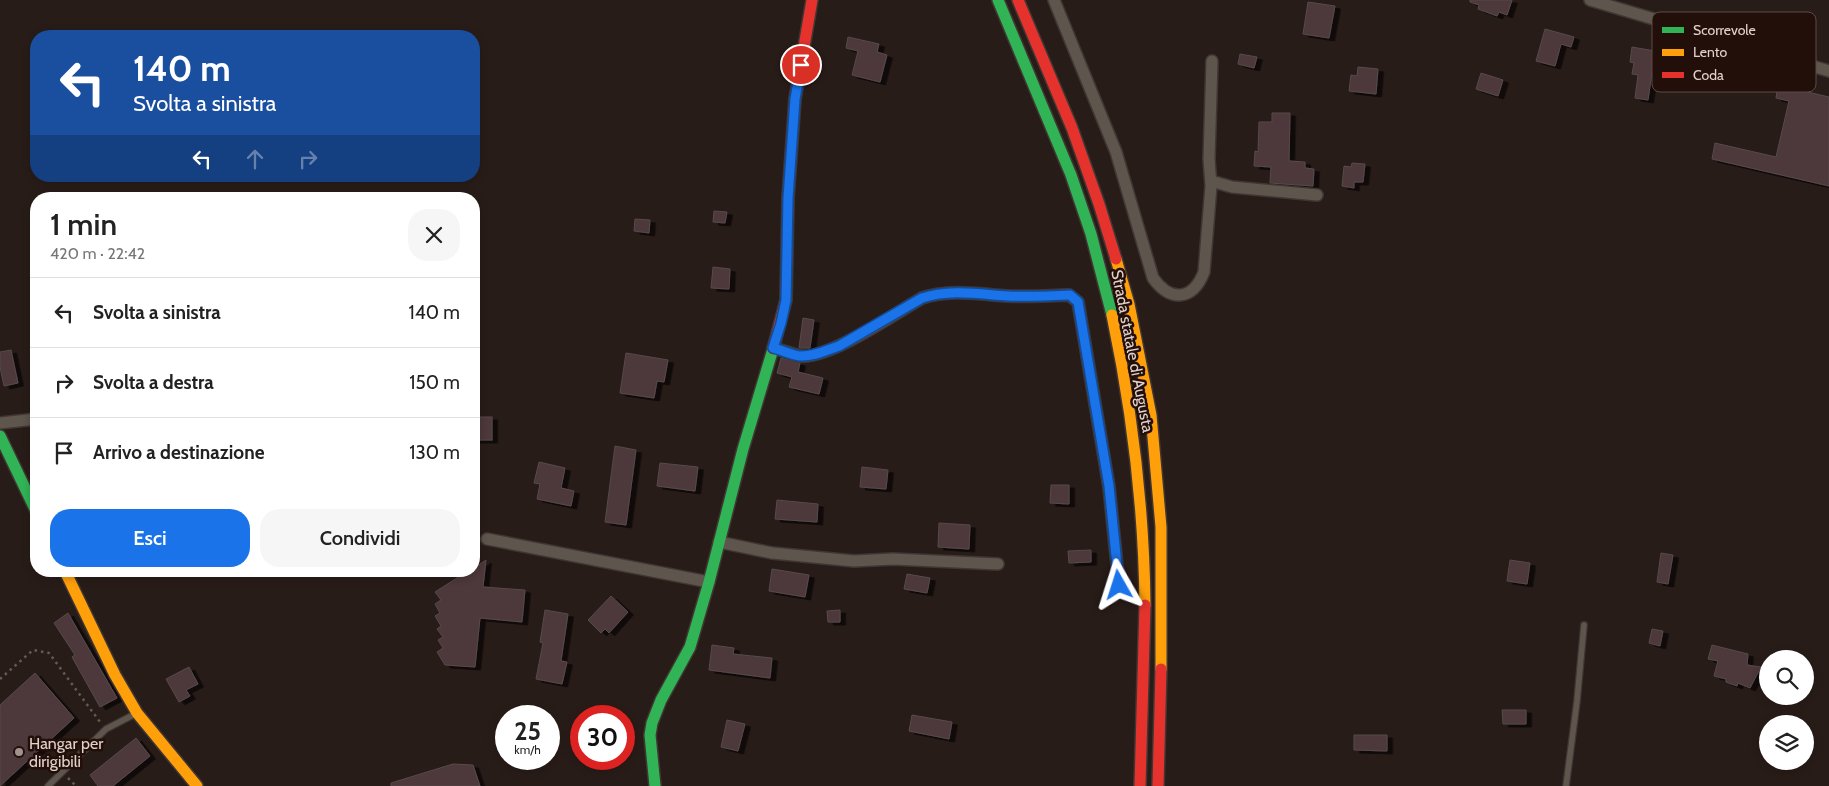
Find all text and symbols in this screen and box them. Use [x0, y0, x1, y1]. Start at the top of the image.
legend [1652, 12, 1816, 92]
text: Scorrevole [1693, 21, 1756, 39]
text: Lento [1693, 43, 1727, 61]
pin [780, 44, 822, 86]
text: 140 m [133, 47, 231, 90]
icon: left [50, 50, 115, 115]
icon: arrive [787, 51, 815, 79]
text: Coda [1693, 66, 1724, 84]
text: Svolta a sinistra [133, 90, 276, 117]
icon: left [188, 145, 216, 173]
icon: ahead [241, 145, 269, 173]
icon: right [294, 145, 322, 173]
text: 1 min [50, 206, 117, 243]
button: close [408, 209, 460, 261]
text: 420 m · 22:42 [50, 244, 145, 263]
street label: Strada statale di Augusta [1107, 268, 1158, 434]
icon: left [50, 299, 78, 327]
text: Svolta a sinistra [93, 301, 221, 324]
text: 140 m [409, 301, 460, 324]
icon: right [50, 369, 78, 397]
text: Svolta a destra [93, 371, 214, 394]
text: 150 m [409, 371, 460, 394]
icon: arrive [50, 439, 78, 467]
text: Arrivo a destinazione [93, 441, 264, 464]
text: 130 m [409, 441, 460, 464]
button: Esci [50, 509, 250, 567]
button: Condividi [260, 509, 460, 567]
position arrow [1092, 558, 1144, 610]
map controls [1759, 650, 1814, 770]
button: search [1759, 650, 1814, 705]
speed limit sign: 30 [570, 705, 635, 770]
button: layers [1759, 715, 1814, 770]
text: 25 [514, 716, 541, 746]
place label: Hangar per dirigibili [29, 734, 104, 771]
text: km/h [514, 742, 541, 757]
marker: Hangar per dirigibili [13, 746, 25, 758]

